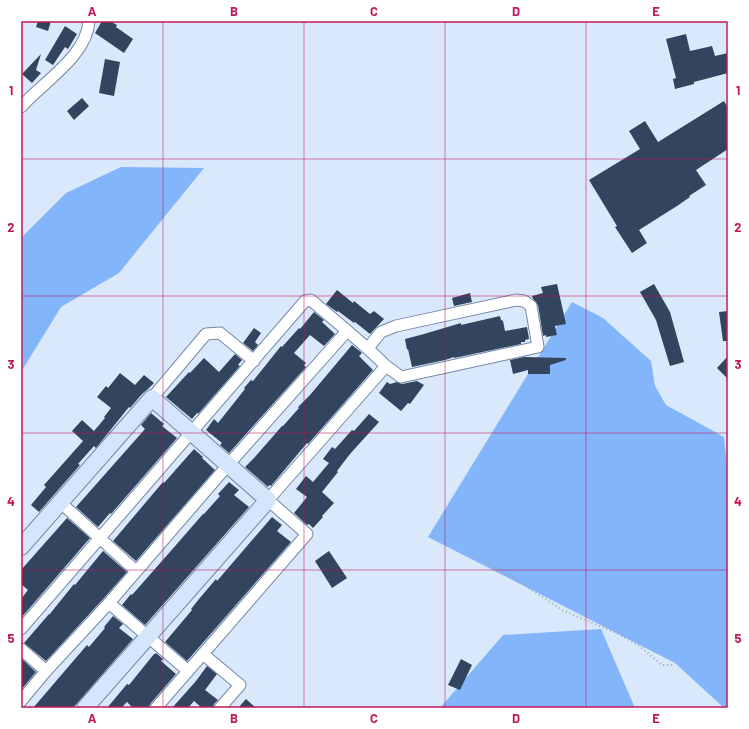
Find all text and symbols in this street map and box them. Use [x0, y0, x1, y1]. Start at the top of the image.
text: A [88, 3, 97, 19]
text: B [230, 3, 238, 19]
text: C [370, 3, 378, 19]
text: D [512, 3, 520, 19]
text: E [652, 3, 660, 19]
text: 1 [9, 82, 13, 98]
text: 1 [736, 82, 740, 98]
text: 2 [7, 219, 15, 235]
text: 2 [734, 219, 742, 235]
text: 3 [7, 356, 15, 372]
text: 3 [734, 356, 742, 372]
text: 4 [7, 493, 15, 509]
text: 4 [734, 493, 742, 509]
text: 5 [7, 630, 15, 646]
text: 5 [734, 630, 742, 646]
text: A [88, 710, 97, 726]
text: B [230, 710, 238, 726]
text: C [370, 710, 378, 726]
text: D [512, 710, 520, 726]
text: E [652, 710, 660, 726]

